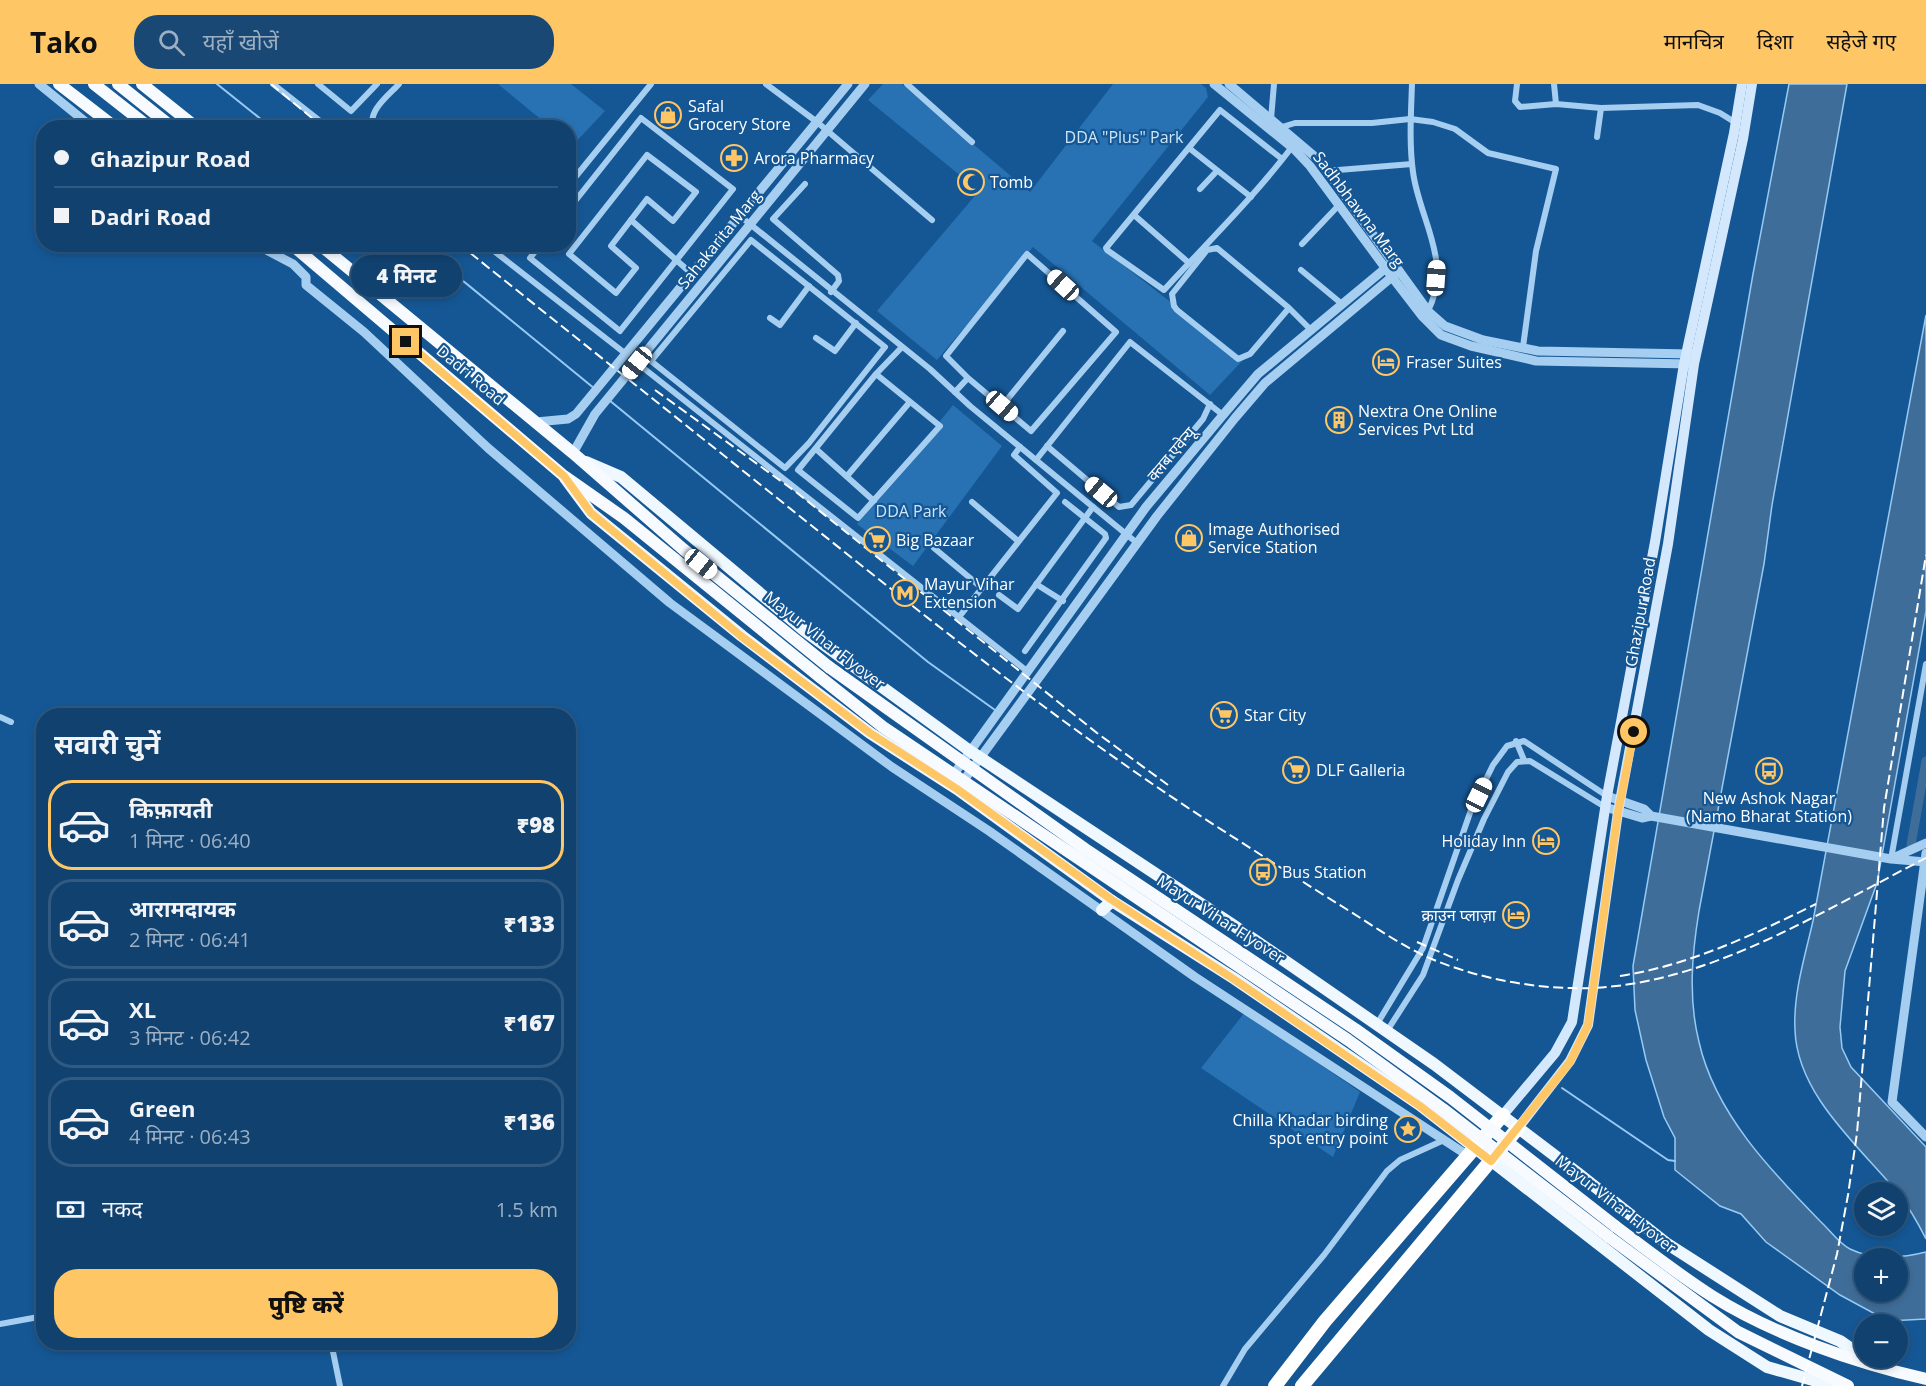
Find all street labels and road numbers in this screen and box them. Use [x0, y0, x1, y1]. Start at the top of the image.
street label: Sadhbhawna Marg [1308, 147, 1410, 272]
street label: Sahakarita Marg [672, 185, 766, 293]
street label: Dadri Road [432, 340, 510, 410]
street label: क्लब एवेन्यू [1142, 420, 1202, 486]
street label: Ghazipur Road [1620, 556, 1660, 668]
street label: Mayur Vihar Flyover [760, 586, 891, 695]
street label: Mayur Vihar Flyover [1153, 869, 1290, 969]
street label: Mayur Vihar Flyover [1551, 1150, 1682, 1259]

